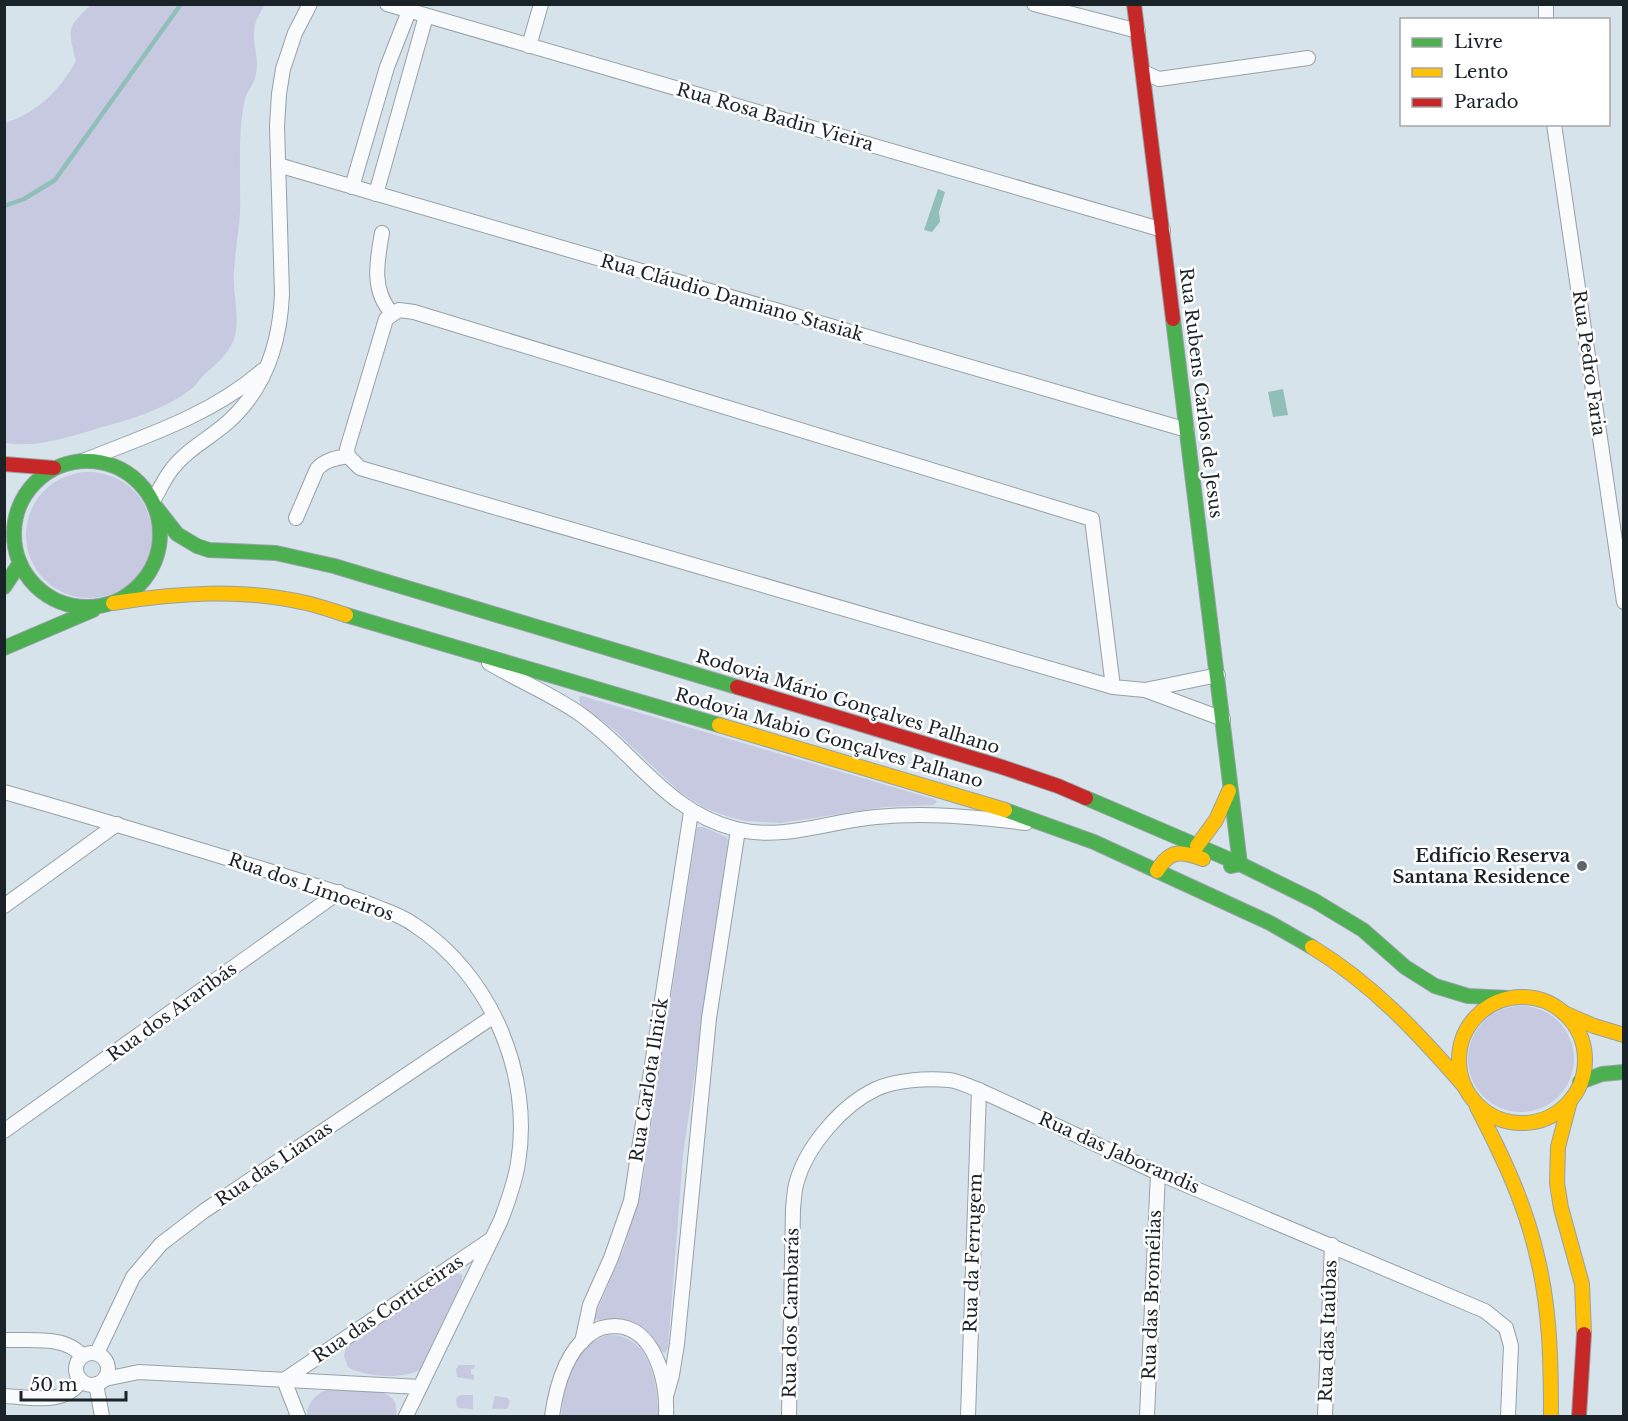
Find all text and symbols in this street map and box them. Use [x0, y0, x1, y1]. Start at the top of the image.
legend [1400, 18, 1610, 126]
text: Livre [1454, 31, 1503, 53]
text: Lento [1454, 61, 1508, 83]
street label: Rua Rosa Badin Vieira [674, 78, 876, 156]
text: Parado [1454, 91, 1519, 113]
street label: Rua Cláudio Damiano Stasiak [598, 250, 866, 346]
street label: Rua Rubens Carlos de Jesus [1175, 266, 1227, 520]
street label: Rua Pedro Faria [1568, 289, 1610, 437]
street label: Rodovia Mário Gonçalves Palhano [693, 645, 1003, 759]
street label: Rodovia Mabio Gonçalves Palhano [672, 683, 986, 793]
place label: Edifício Reserva Santana Residence [1392, 845, 1571, 888]
street label: Rua dos Limoeiros [225, 848, 397, 926]
marker: Edifício Reserva Santana Residence [1575, 859, 1589, 873]
street label: Rua dos Araribás [103, 958, 241, 1066]
street label: Rua Carlota Ilnick [625, 996, 673, 1164]
street label: Rua das Jaborandis [1035, 1108, 1203, 1198]
street label: Rua das Lianas [211, 1117, 337, 1211]
street label: Rua da Ferrugem [959, 1173, 987, 1333]
street label: Rua das Bromélias [1138, 1209, 1166, 1381]
street label: Rua dos Cambarás [779, 1228, 803, 1398]
street label: Rua das Corticeiras [308, 1250, 468, 1368]
street label: Rua das Itaúbas [1315, 1259, 1341, 1403]
scale bar [21, 1364, 126, 1402]
text: 50 m [30, 1374, 78, 1396]

